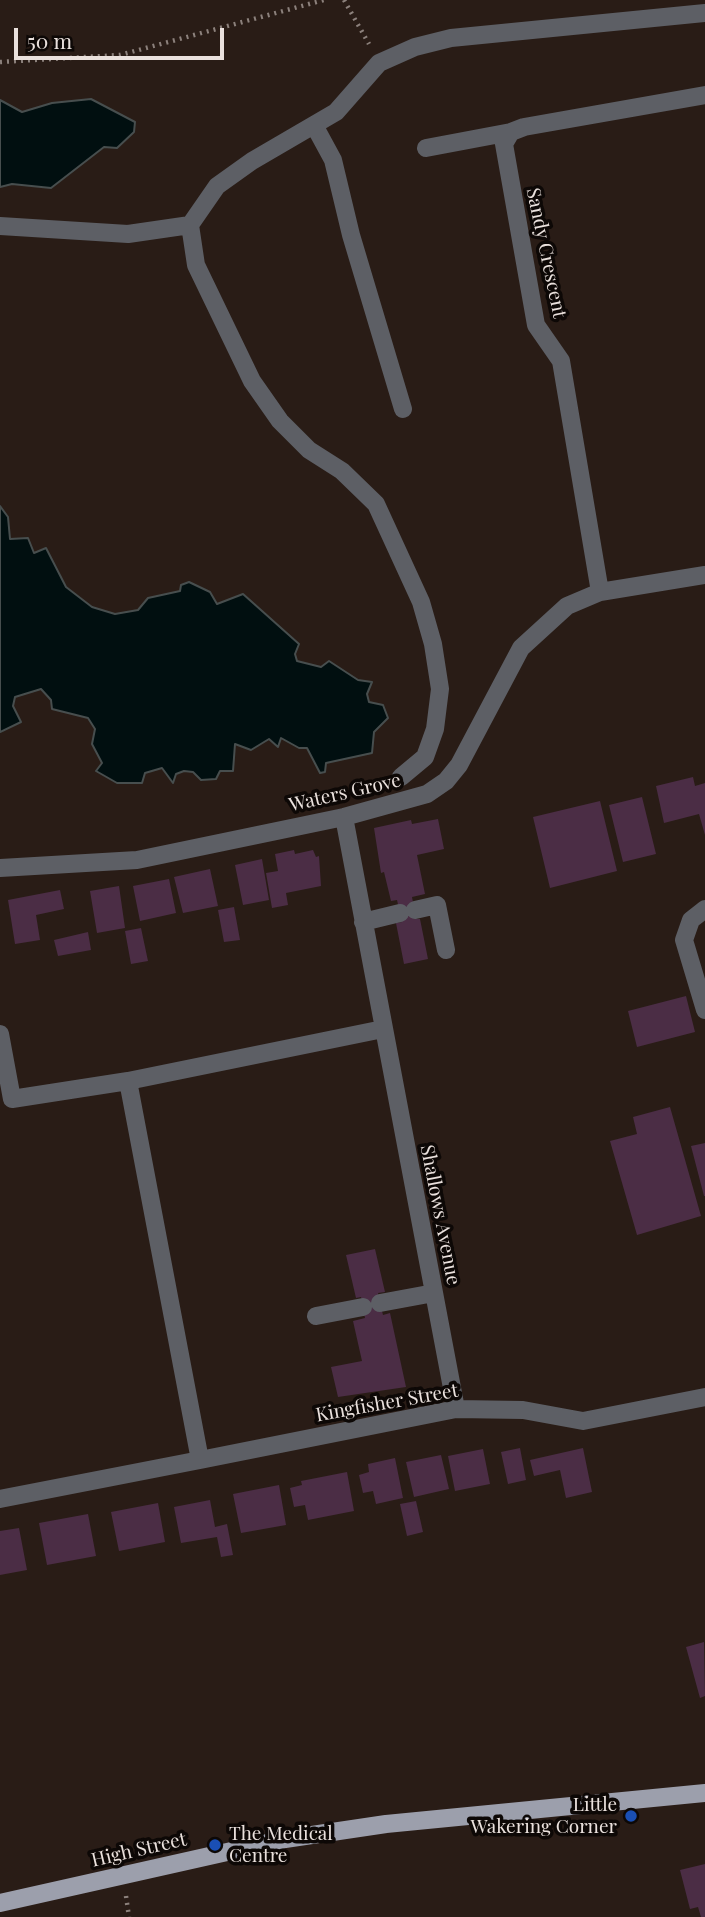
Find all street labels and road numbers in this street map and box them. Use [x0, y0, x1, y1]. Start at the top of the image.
street label: Sandy Crescent [521, 186, 571, 320]
street label: Waters Grove [287, 769, 403, 817]
street label: Shallows Avenue [415, 1143, 465, 1287]
street label: Kingfisher Street [314, 1379, 460, 1427]
street label: High Street [89, 1828, 189, 1872]

